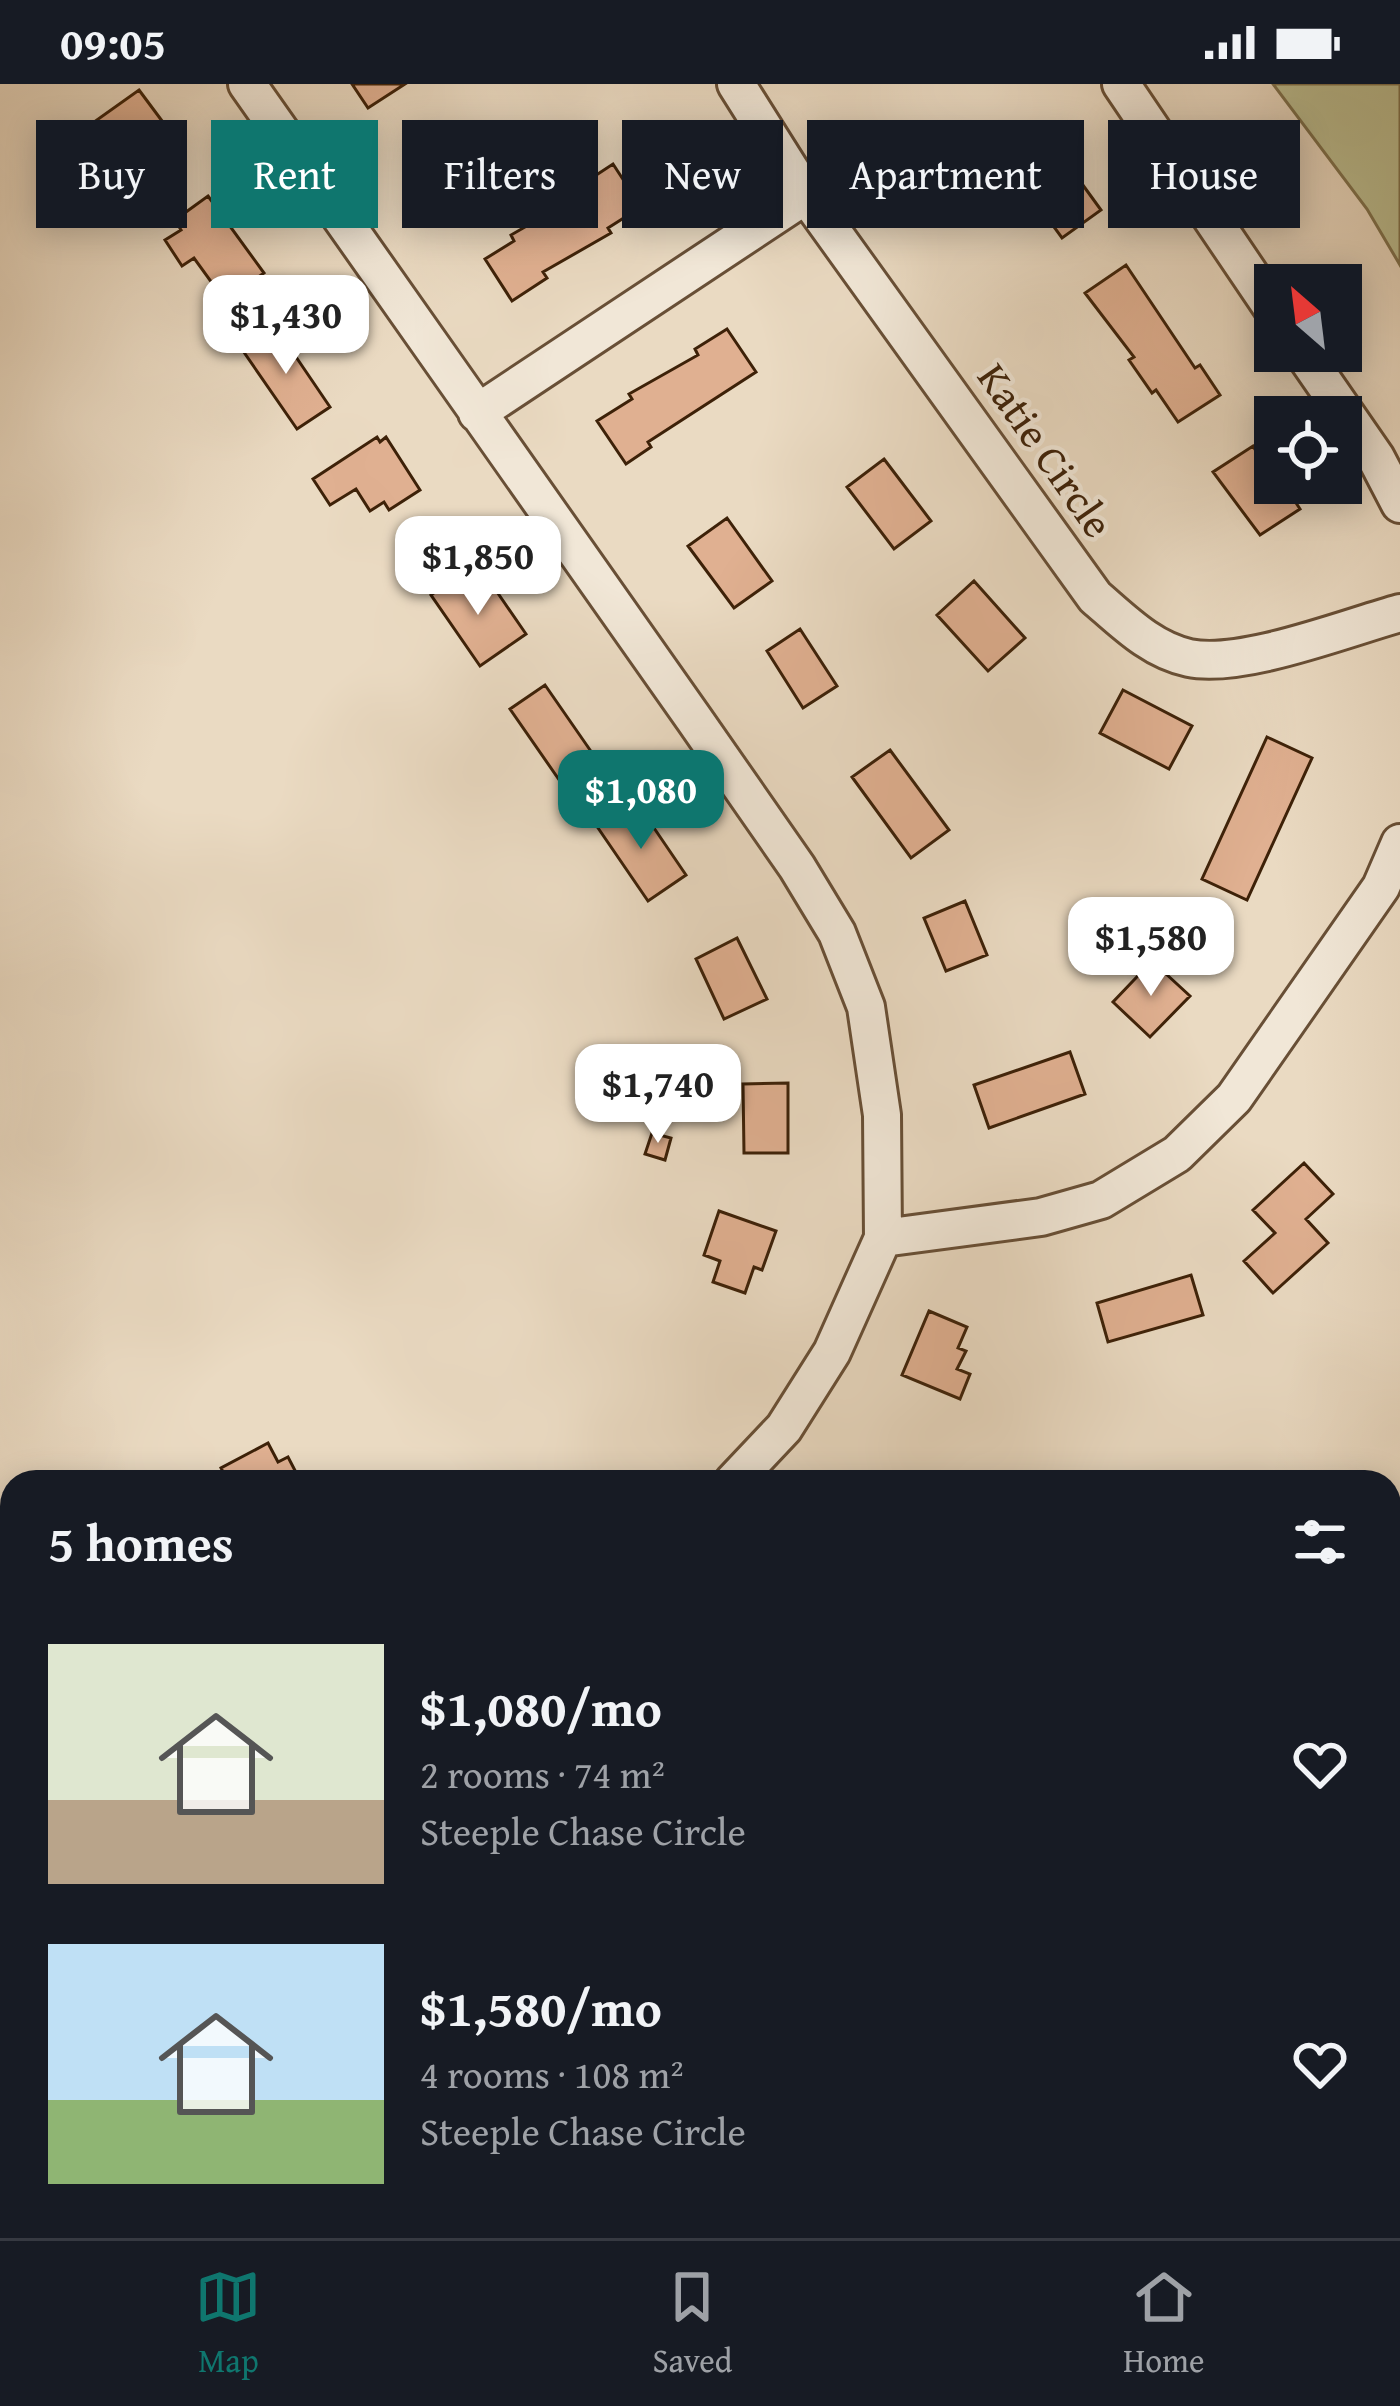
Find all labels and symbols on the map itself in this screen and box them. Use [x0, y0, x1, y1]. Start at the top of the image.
north arrow [1254, 264, 1362, 372]
pin: $1,430 [188, 275, 384, 377]
street label: Katie Circle [964, 350, 1129, 550]
pin: $1,850 [380, 516, 576, 618]
pin: $1,080 [543, 750, 739, 852]
pin: $1,580 [1053, 897, 1249, 999]
pin: $1,740 [560, 1044, 756, 1146]

